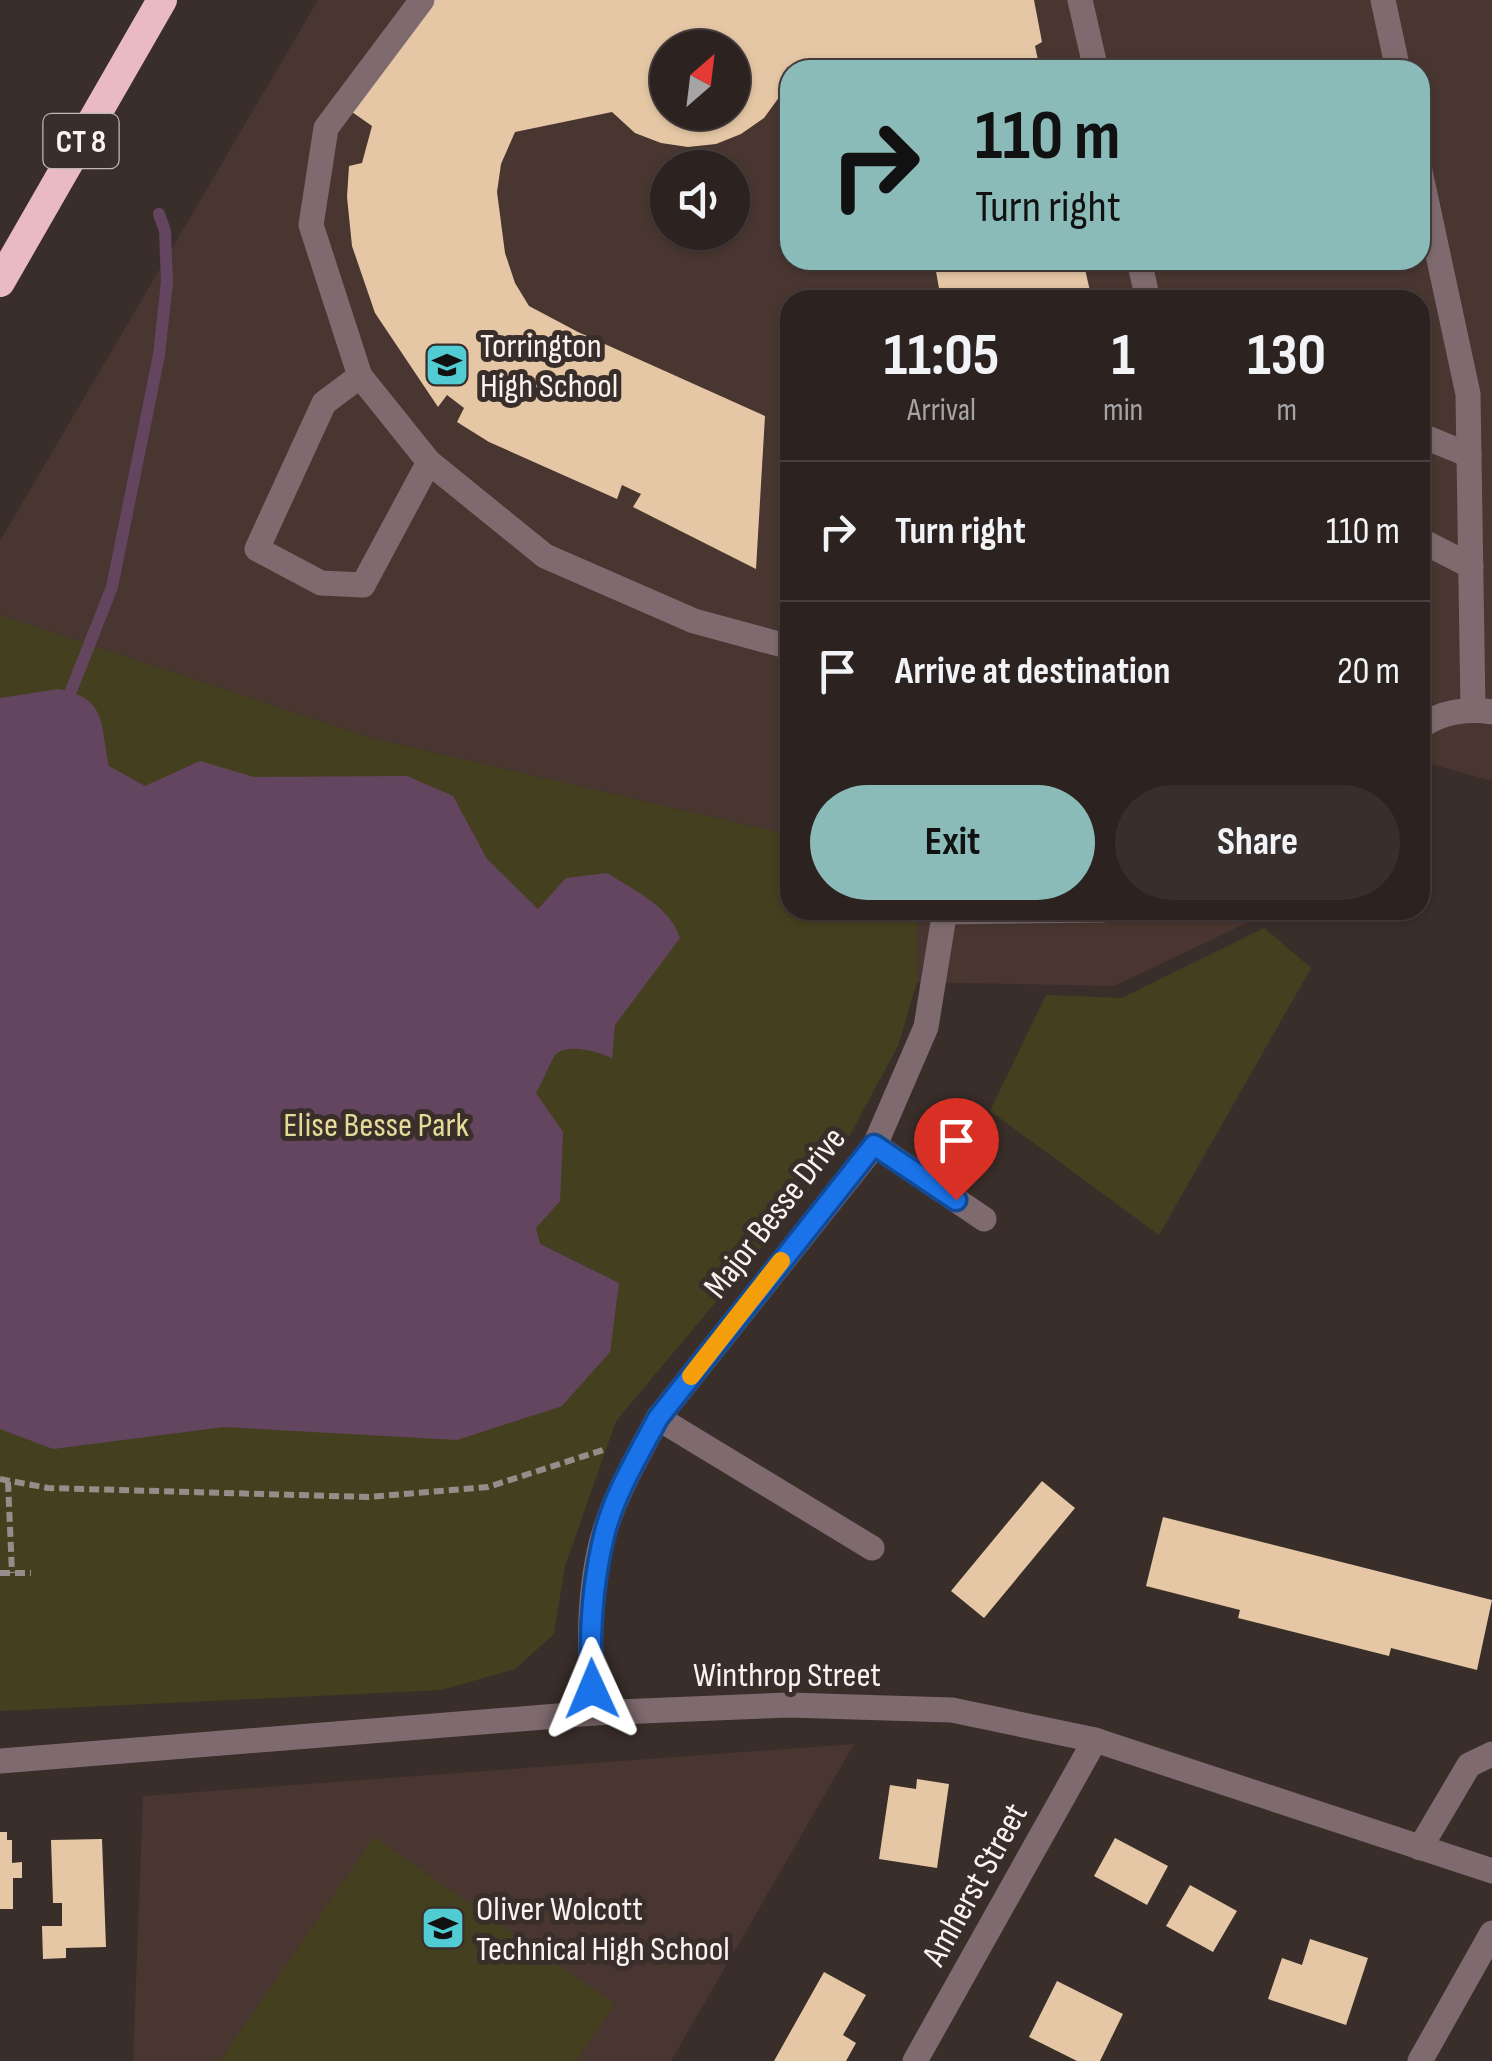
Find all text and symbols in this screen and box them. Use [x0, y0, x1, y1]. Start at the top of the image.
north arrow [650, 30, 750, 130]
map controls [650, 30, 750, 250]
text: 110 m [975, 95, 1121, 179]
icon: right [810, 100, 940, 230]
road number: CT 8 [44, 114, 118, 168]
button: sound [650, 150, 750, 250]
text: Turn right [975, 180, 1121, 235]
text: 11:05 [884, 320, 999, 392]
text: 1 [1111, 320, 1135, 392]
text: 130 [1247, 320, 1326, 392]
place label: Torrington High School [480, 325, 618, 408]
school or university icon: Torrington High School [424, 342, 470, 388]
text: Arrival [907, 391, 976, 430]
text: min [1103, 391, 1143, 430]
text: m [1276, 391, 1297, 430]
icon: right [810, 504, 865, 559]
text: Turn right [895, 509, 1026, 554]
text: 110 m [1326, 509, 1400, 554]
icon: arrive [810, 644, 865, 699]
text: Arrive at destination [895, 649, 1170, 694]
text: 20 m [1337, 649, 1400, 694]
button: Exit [810, 785, 1095, 900]
button: Share [1115, 785, 1400, 900]
pin [914, 1098, 999, 1201]
park label: Elise Besse Park [283, 1104, 469, 1147]
icon: arrive [929, 1113, 984, 1168]
street label: Major Besse Drive [695, 1119, 855, 1307]
position arrow [540, 1637, 644, 1741]
street label: Winthrop Street [693, 1654, 881, 1697]
street label: Amherst Street [913, 1796, 1038, 1974]
place label: Oliver Wolcott Technical High School [476, 1888, 730, 1971]
school or university icon: Oliver Wolcott Technical High School [420, 1905, 466, 1951]

